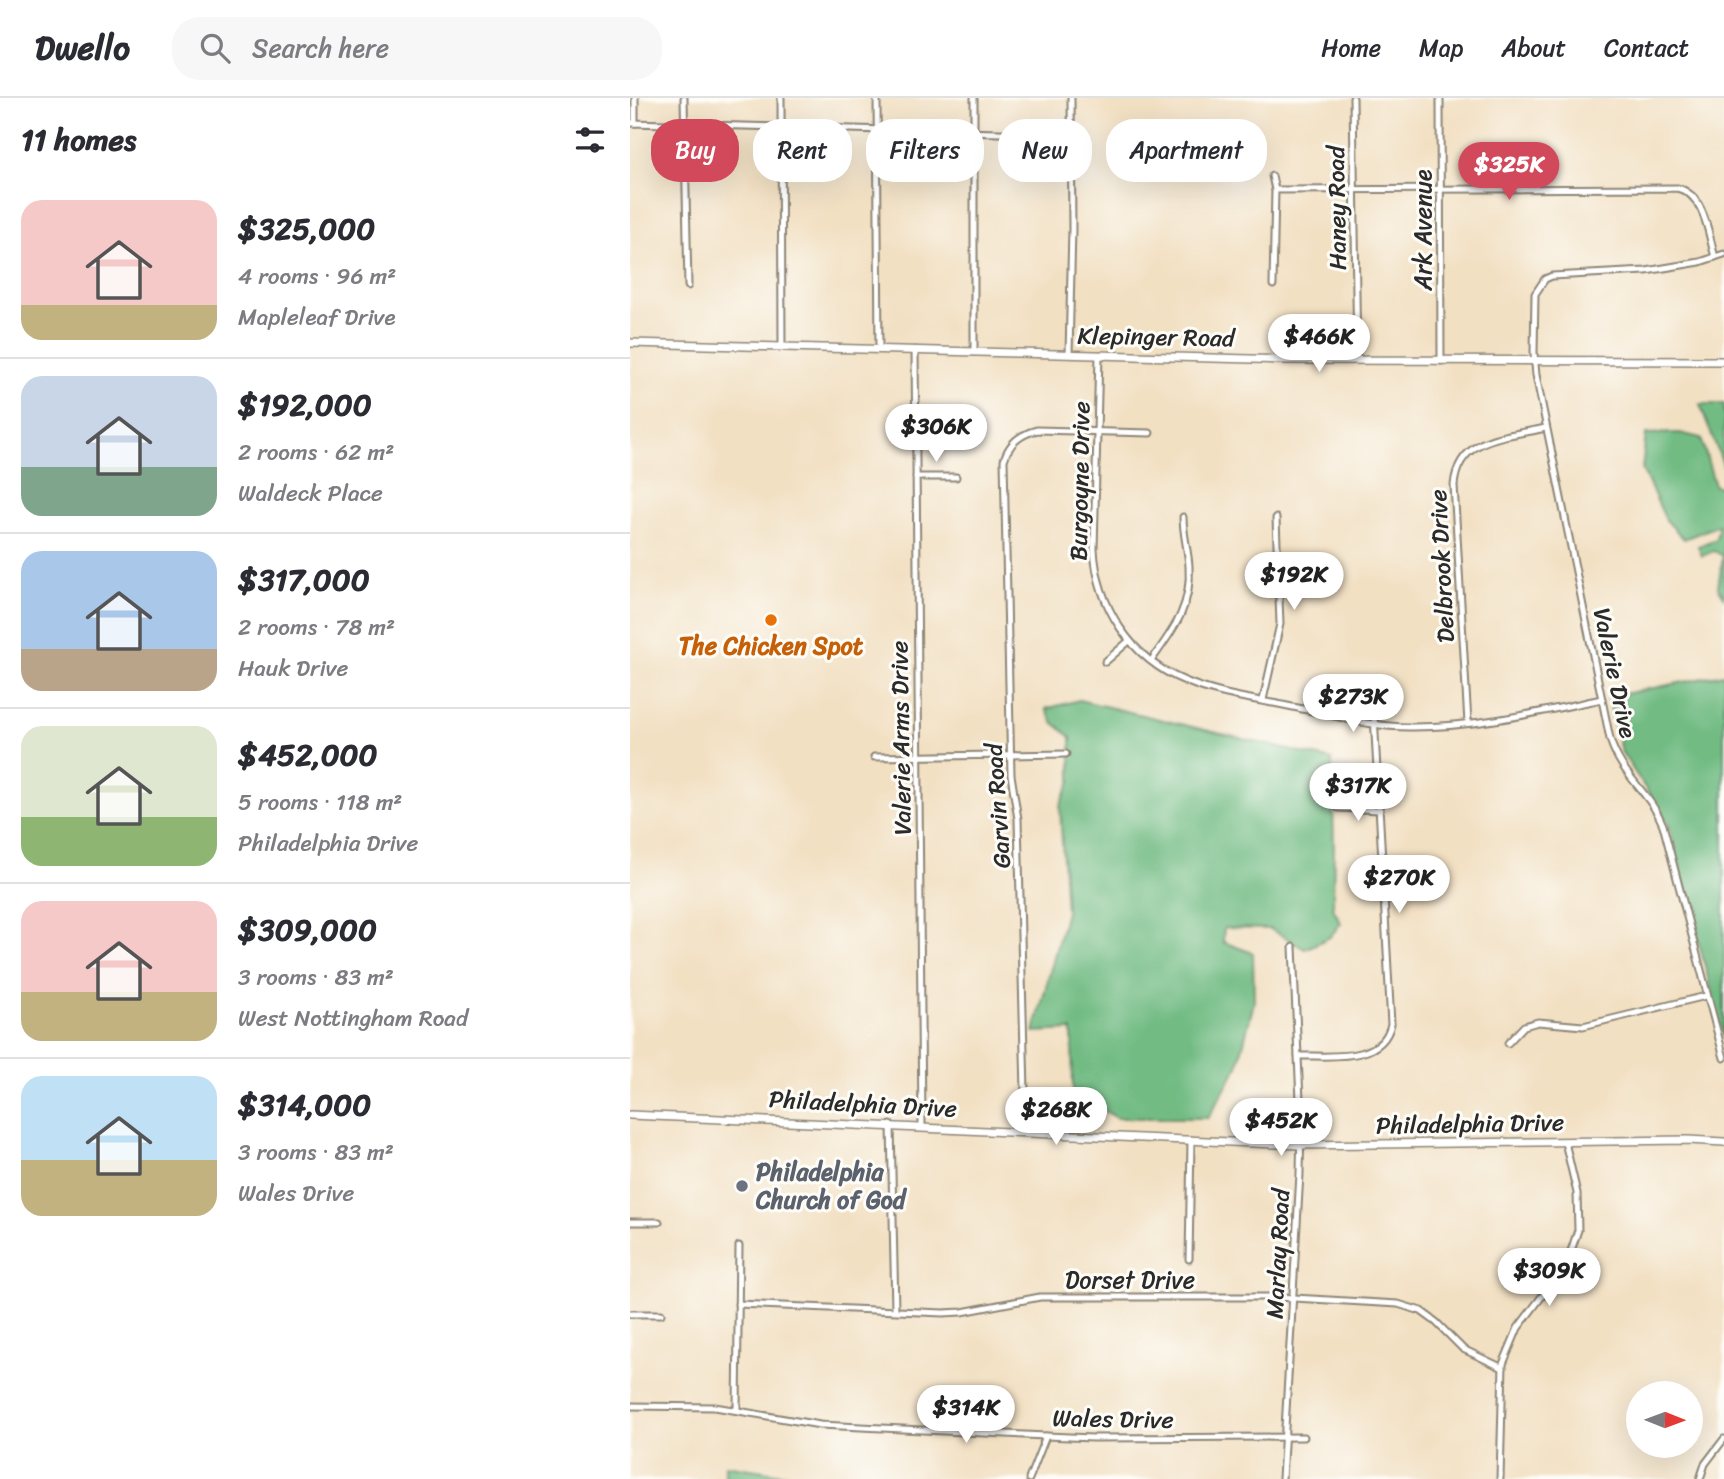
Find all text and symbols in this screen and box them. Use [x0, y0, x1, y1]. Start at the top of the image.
search box [172, 17, 662, 80]
text: Dwello [35, 19, 130, 77]
text: Search here [252, 25, 389, 71]
text: Home [1321, 27, 1381, 69]
text: Map [1419, 27, 1463, 69]
text: About [1501, 27, 1566, 69]
text: Contact [1604, 27, 1689, 69]
icon: search [196, 29, 234, 67]
text: 11 homes [21, 113, 136, 167]
chip: Buy [651, 119, 739, 182]
chip: Rent [753, 119, 852, 182]
chip: Filters [866, 119, 984, 182]
chip: New [998, 119, 1092, 182]
chip: Apartment [1106, 119, 1267, 182]
icon: filters [571, 121, 609, 159]
pin: $325K [1460, 142, 1558, 202]
street label: Haney Road [1315, 144, 1359, 270]
text: $325K [1474, 144, 1544, 185]
street label: Ark Avenue [1402, 169, 1444, 292]
text: $325,000 [238, 202, 375, 256]
icon: home [77, 228, 161, 312]
text: 4 rooms · 96 m² [238, 256, 396, 297]
text: Mapleleaf Drive [238, 297, 396, 338]
pin: $466K [1270, 314, 1368, 374]
street label: Klepinger Road [1077, 315, 1236, 359]
text: $466K [1284, 316, 1354, 357]
text: $192,000 [238, 378, 372, 432]
street label: Burgoyne Drive [1058, 401, 1102, 561]
icon: home [77, 404, 161, 488]
pin: $306K [887, 404, 985, 464]
text: $306K [901, 406, 971, 447]
text: 2 rooms · 62 m² [238, 432, 394, 473]
text: Waldeck Place [238, 473, 383, 514]
street label: Delbrook Drive [1417, 488, 1467, 644]
pin: $192K [1245, 552, 1343, 612]
text: $317,000 [238, 553, 370, 607]
text: $192K [1261, 554, 1327, 595]
icon: home [77, 579, 161, 663]
street label: Valerie Drive [1581, 604, 1649, 743]
text: 2 rooms · 78 m² [238, 607, 395, 648]
marker: The Chicken Spot [763, 612, 779, 628]
place label: The Chicken Spot [679, 625, 864, 667]
street label: Valerie Arms Drive [878, 640, 924, 836]
text: Hauk Drive [238, 648, 348, 689]
pin: $273K [1304, 674, 1402, 734]
text: $273K [1319, 676, 1387, 717]
text: $452,000 [238, 728, 378, 782]
street label: Garvin Road [973, 740, 1023, 870]
icon: home [77, 754, 161, 838]
pin: $317K [1309, 764, 1407, 823]
text: $317K [1325, 765, 1391, 806]
text: 5 rooms · 118 m² [238, 782, 402, 823]
text: Philadelphia Drive [238, 823, 418, 864]
pin: $270K [1350, 856, 1448, 915]
text: $270K [1364, 857, 1434, 898]
text: $309,000 [238, 903, 377, 957]
icon: home [77, 929, 161, 1013]
text: 3 rooms · 83 m² [238, 957, 394, 998]
text: West Nottingham Road [238, 998, 468, 1039]
text: $314,000 [238, 1078, 371, 1132]
street label: Philadelphia Drive [768, 1078, 958, 1130]
pin: $268K [1007, 1088, 1105, 1147]
text: $268K [1021, 1089, 1091, 1130]
pin: $452K [1232, 1098, 1330, 1158]
text: $452K [1245, 1100, 1317, 1141]
street label: Philadelphia Drive [1376, 1101, 1564, 1147]
icon: home [77, 1104, 161, 1188]
text: 3 rooms · 83 m² [238, 1132, 394, 1173]
place label: Philadelphia Church of God [755, 1151, 908, 1221]
text: Wales Drive [238, 1173, 354, 1214]
marker: Philadelphia Church of God [734, 1178, 750, 1194]
street label: Marlay Road [1254, 1186, 1302, 1320]
pin: $309K [1500, 1248, 1598, 1308]
text: $309K [1514, 1250, 1584, 1291]
street label: Dorset Drive [1065, 1259, 1195, 1301]
north arrow [1626, 1381, 1703, 1458]
map controls [1626, 1381, 1703, 1458]
pin: $314K [917, 1386, 1015, 1445]
text: $314K [933, 1387, 999, 1428]
street label: Wales Drive [1052, 1397, 1174, 1441]

